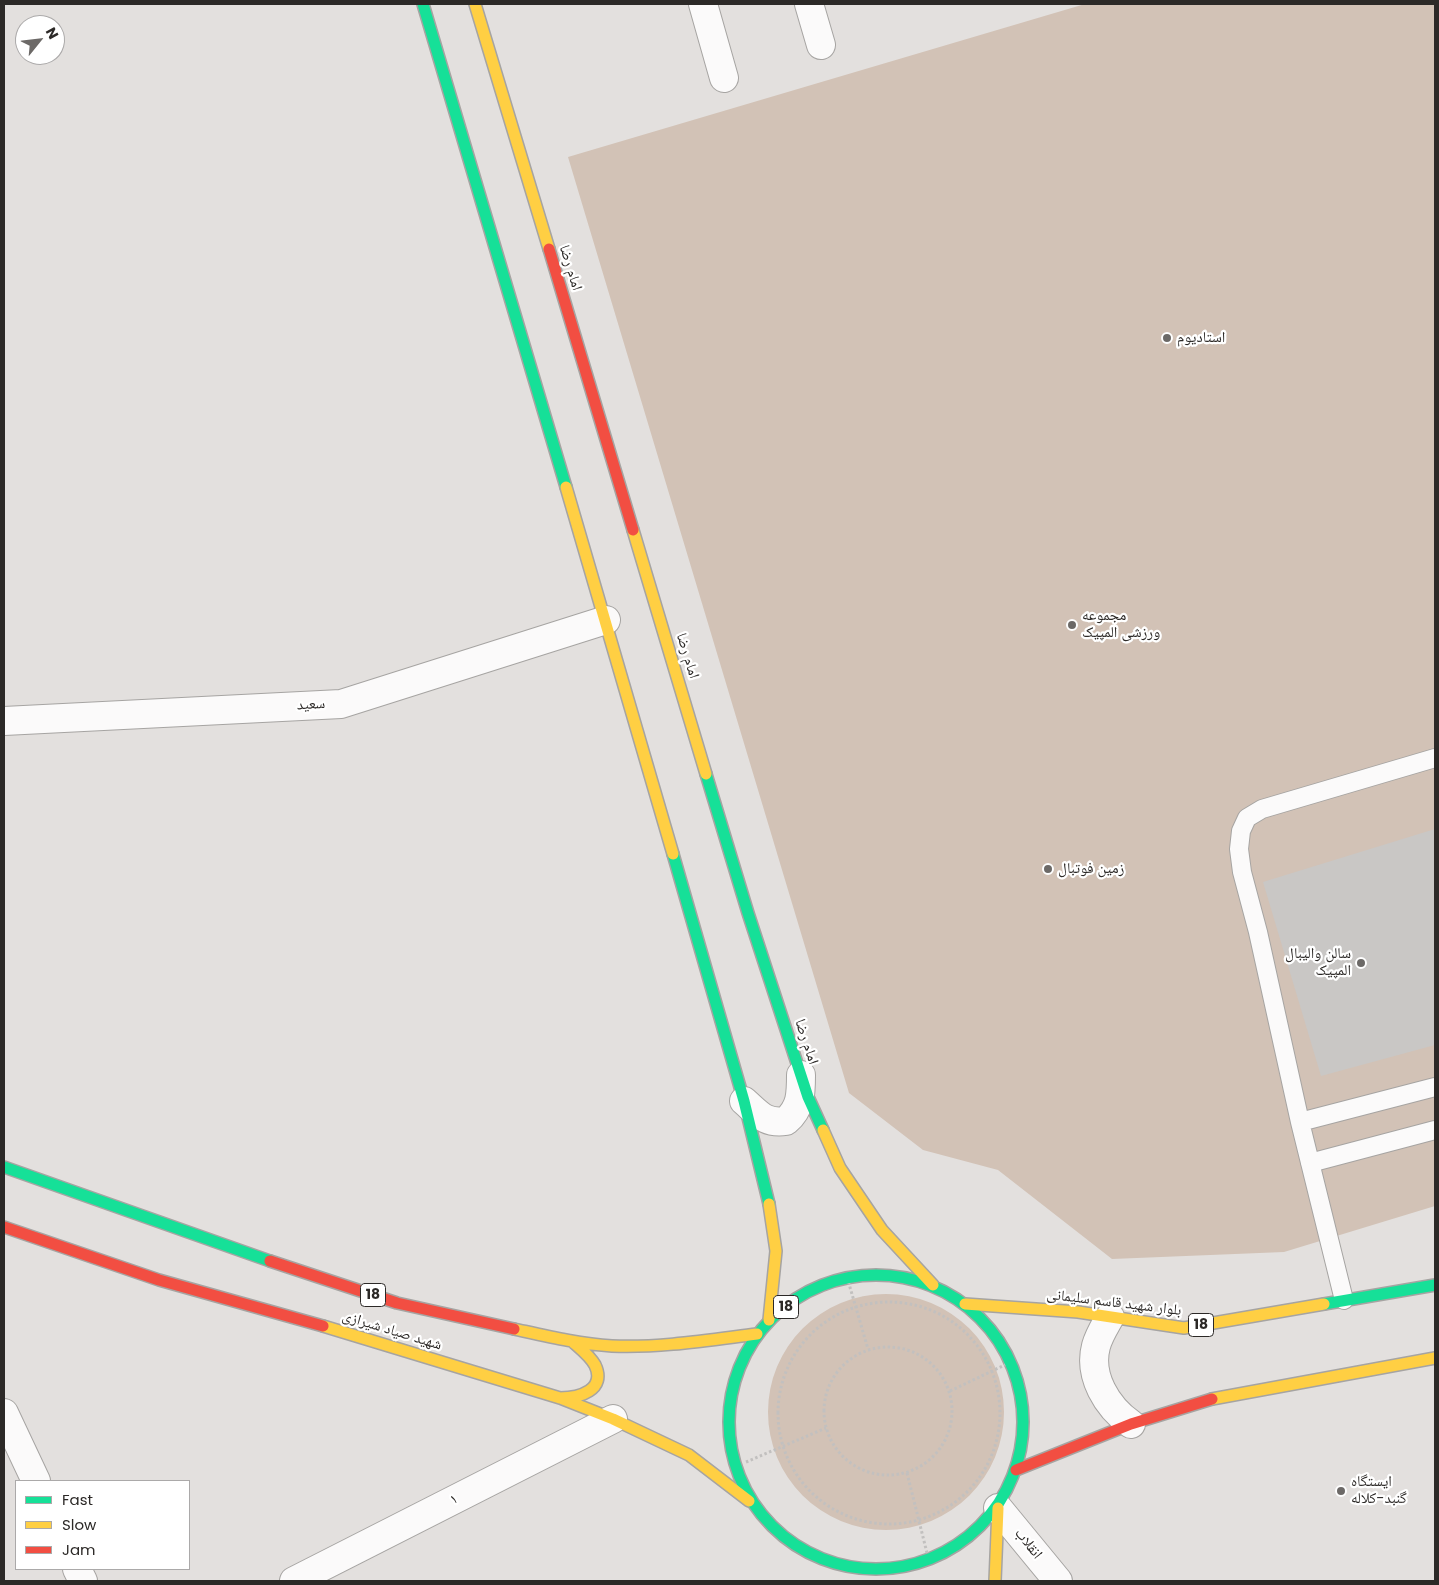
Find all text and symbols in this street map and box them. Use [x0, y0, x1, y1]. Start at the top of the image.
north arrow [15, 15, 65, 65]
text: N [41, 24, 64, 43]
street label: امام رضا [555, 243, 585, 293]
place label: استادیوم [1177, 329, 1225, 347]
marker: استادیوم [1161, 332, 1173, 344]
place label: مجموعه ورزشی المپیک [1082, 607, 1160, 642]
marker: مجموعه ورزشی المپیک [1066, 619, 1078, 631]
street label: امام رضا [672, 631, 702, 681]
street label: سعید [296, 695, 326, 715]
place label: زمین فوتبال [1058, 860, 1124, 878]
marker: زمین فوتبال [1042, 863, 1054, 875]
place label: سالن والیبال المپیک [1285, 945, 1351, 980]
marker: سالن والیبال المپیک [1355, 957, 1367, 969]
street label: امام رضا [790, 1017, 822, 1067]
road number: 18 [360, 1284, 386, 1306]
street label: بلوار شهید قاسم سلیمانی [1046, 1286, 1182, 1320]
road number: 18 [774, 1295, 798, 1318]
street label: شهید صیاد شیرازی [340, 1307, 444, 1355]
road number: 18 [1188, 1314, 1214, 1336]
place label: ایستگاه گنبد-کلاله [1351, 1473, 1407, 1508]
legend [15, 1480, 190, 1570]
marker: ایستگاه گنبد-کلاله [1335, 1485, 1347, 1497]
text: Fast [62, 1489, 93, 1510]
street label: ۱ [447, 1490, 461, 1510]
text: Slow [62, 1514, 96, 1535]
street label: انقلاب [1010, 1525, 1046, 1563]
text: Jam [62, 1539, 96, 1560]

